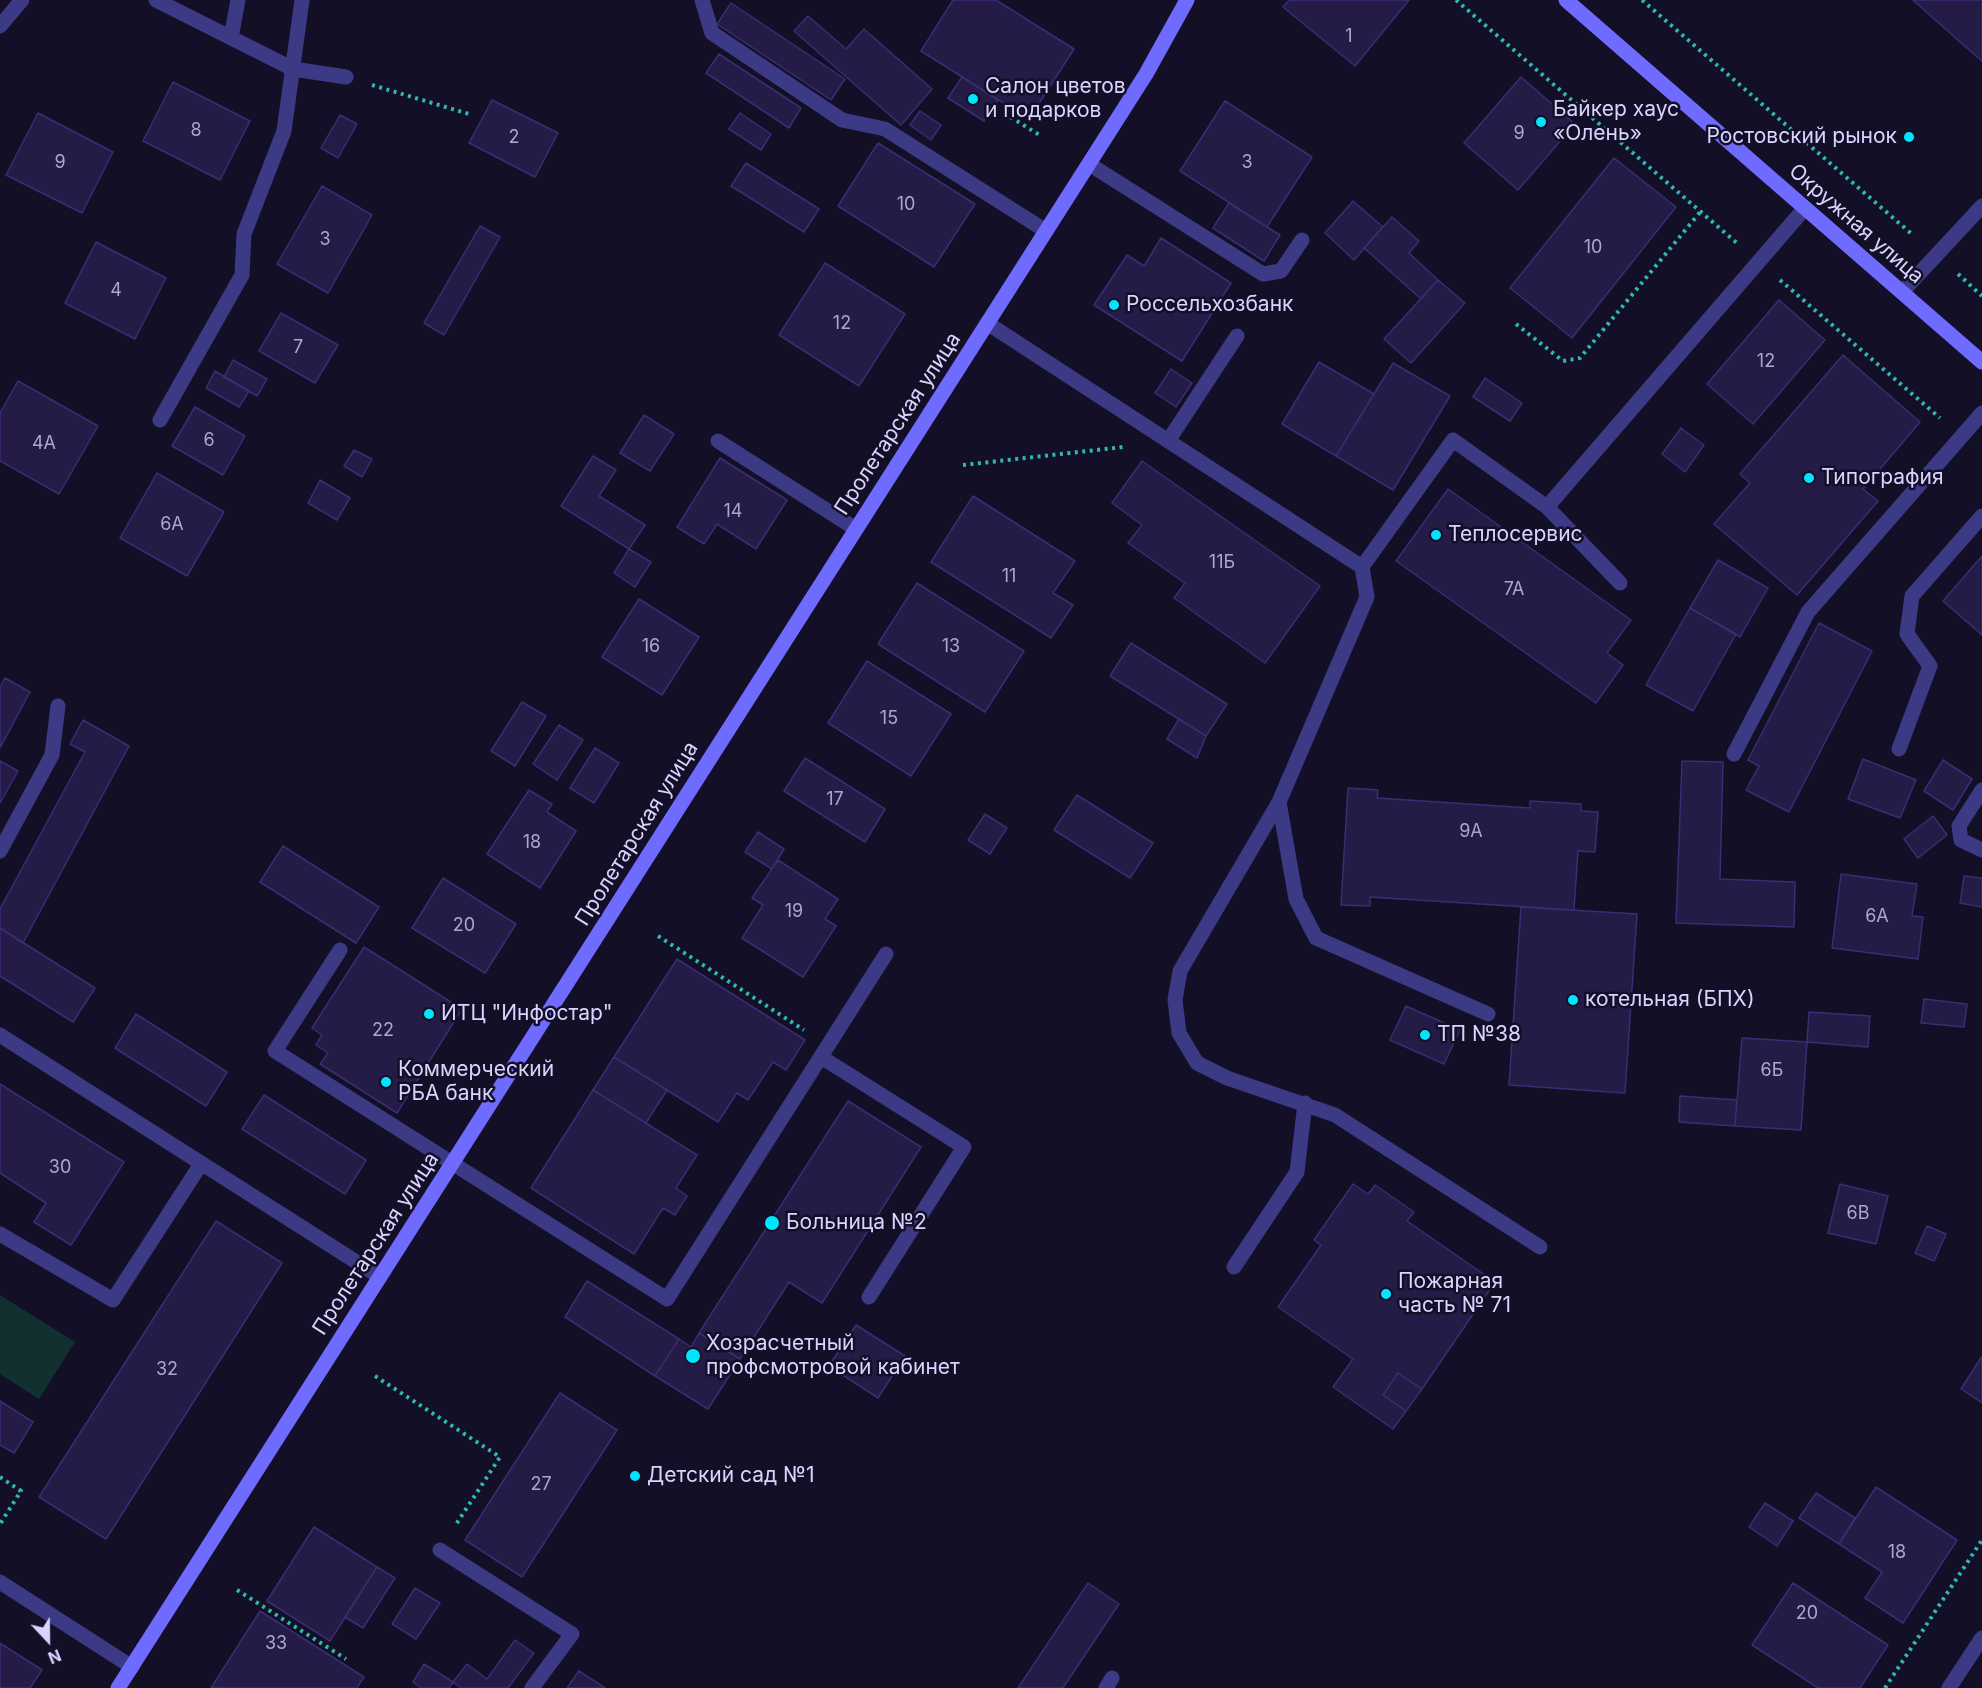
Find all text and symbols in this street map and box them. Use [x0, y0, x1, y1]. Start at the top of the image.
house number: 1 [1345, 26, 1353, 48]
place label: Салон цветов и подарков [985, 74, 1126, 124]
marker: Салон цветов и подарков [966, 92, 980, 106]
place label: Байкер хаус «Олень» [1553, 97, 1679, 147]
marker: Байкер хаус «Олень» [1534, 115, 1548, 129]
house number: 8 [190, 120, 202, 142]
house number: 9 [1513, 123, 1525, 145]
place label: Ростовский рынок [1706, 124, 1897, 150]
house number: 2 [509, 127, 519, 149]
marker: Ростовский рынок [1902, 130, 1916, 144]
house number: 9 [54, 152, 66, 174]
house number: 3 [1241, 152, 1253, 174]
street label: Окружная улица [1784, 159, 1928, 289]
house number: 10 [897, 194, 915, 216]
house number: 3 [319, 229, 331, 251]
house number: 10 [1584, 237, 1602, 259]
house number: 4 [110, 280, 122, 302]
place label: Россельхозбанк [1126, 292, 1293, 318]
marker: Россельхозбанк [1107, 298, 1121, 312]
house number: 12 [833, 313, 851, 335]
street label: Пролетарская улица [830, 328, 966, 520]
house number: 7 [293, 337, 303, 359]
house number: 12 [1757, 351, 1775, 373]
house number: 6 [203, 430, 215, 452]
house number: 4А [32, 433, 56, 455]
place label: Типография [1821, 465, 1944, 491]
marker: Типография [1802, 471, 1816, 485]
house number: 14 [724, 501, 742, 523]
house number: 6А [160, 514, 184, 536]
place label: Теплосервис [1448, 522, 1583, 548]
marker: Теплосервис [1429, 528, 1443, 542]
house number: 11Б [1209, 552, 1235, 574]
house number: 11 [1002, 566, 1016, 588]
house number: 7А [1504, 579, 1524, 601]
house number: 16 [642, 636, 660, 658]
house number: 13 [942, 636, 960, 658]
house number: 15 [880, 708, 898, 730]
street label: Пролетарская улица [570, 737, 704, 931]
house number: 17 [826, 789, 844, 811]
house number: 9А [1459, 821, 1483, 843]
house number: 18 [523, 832, 541, 854]
house number: 19 [785, 901, 803, 923]
house number: 6А [1865, 906, 1889, 928]
house number: 20 [453, 915, 475, 937]
place label: котельная (БПХ) [1585, 987, 1755, 1013]
marker: котельная (БПХ) [1566, 993, 1580, 1007]
place label: ИТЦ "Инфостар" [441, 1001, 612, 1027]
marker: ИТЦ "Инфостар" [422, 1007, 436, 1021]
house number: 22 [372, 1020, 394, 1042]
place label: ТП №38 [1437, 1022, 1521, 1048]
marker: ТП №38 [1418, 1028, 1432, 1042]
place label: Коммерческий РБА банк [398, 1057, 554, 1107]
house number: 6Б [1761, 1060, 1783, 1082]
marker: Коммерческий РБА банк [379, 1075, 393, 1089]
street label: Пролетарская улица [308, 1148, 444, 1340]
house number: 30 [49, 1157, 71, 1179]
house number: 6В [1847, 1203, 1869, 1225]
place label: Больница №2 [786, 1210, 927, 1236]
marker: Больница №2 [763, 1214, 781, 1232]
place label: Пожарная часть № 71 [1398, 1269, 1511, 1319]
marker: Пожарная часть № 71 [1379, 1287, 1393, 1301]
place label: Хозрасчетный профсмотровой кабинет [706, 1331, 960, 1381]
marker: Хозрасчетный профсмотровой кабинет [684, 1347, 702, 1365]
house number: 32 [156, 1359, 178, 1381]
place label: Детский сад №1 [647, 1463, 815, 1489]
marker: Детский сад №1 [628, 1469, 642, 1483]
house number: 27 [530, 1474, 552, 1496]
house number: 18 [1888, 1542, 1906, 1564]
house number: 20 [1796, 1603, 1818, 1625]
north arrow [18, 1610, 78, 1670]
house number: 33 [265, 1633, 287, 1655]
text: N [45, 1645, 64, 1668]

